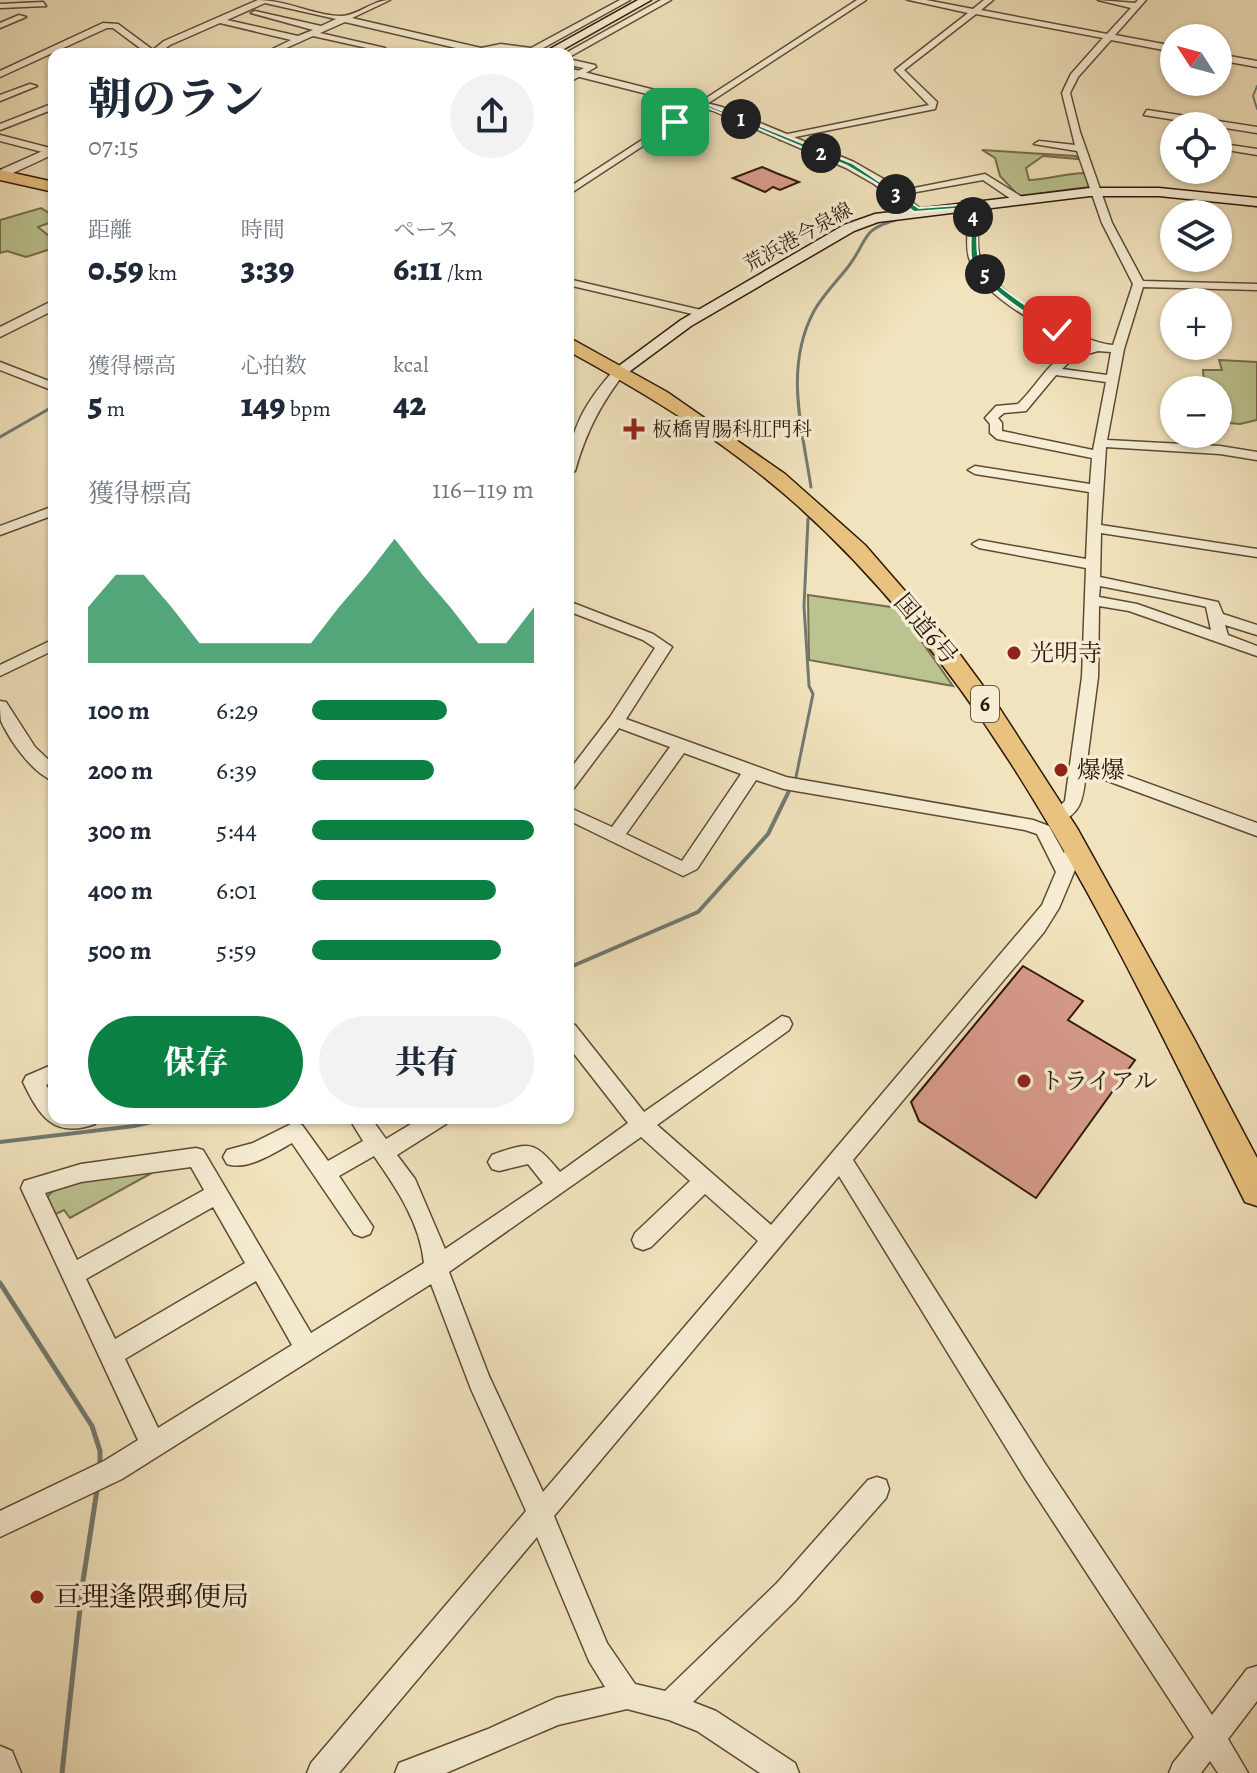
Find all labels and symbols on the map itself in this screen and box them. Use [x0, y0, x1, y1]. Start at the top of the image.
north arrow [1160, 24, 1232, 96]
pin [641, 88, 709, 156]
pin: 1 [721, 99, 761, 139]
pin: 2 [801, 133, 841, 173]
pin: 3 [876, 174, 916, 214]
street label: 荒浜港今泉線 [739, 196, 857, 278]
pin: 4 [953, 197, 993, 237]
pin: 5 [965, 254, 1005, 294]
pin [1023, 296, 1091, 364]
place label: 板橋胃腸科肛門科 [652, 416, 812, 443]
marker: 板橋胃腸科肛門科 [623, 418, 645, 440]
street label: 国道6号 [887, 587, 965, 671]
place label: 光明寺 [1030, 637, 1102, 669]
marker: 光明寺 [1005, 644, 1023, 662]
road number: 6 [971, 686, 999, 722]
place label: 爆爆 [1077, 754, 1125, 786]
marker: 爆爆 [1052, 761, 1070, 779]
place label: トライアル [1040, 1065, 1158, 1097]
marker: トライアル [1015, 1072, 1033, 1090]
place label: 亘理逢隈郵便局 [53, 1578, 249, 1616]
marker: 亘理逢隈郵便局 [28, 1588, 46, 1606]

